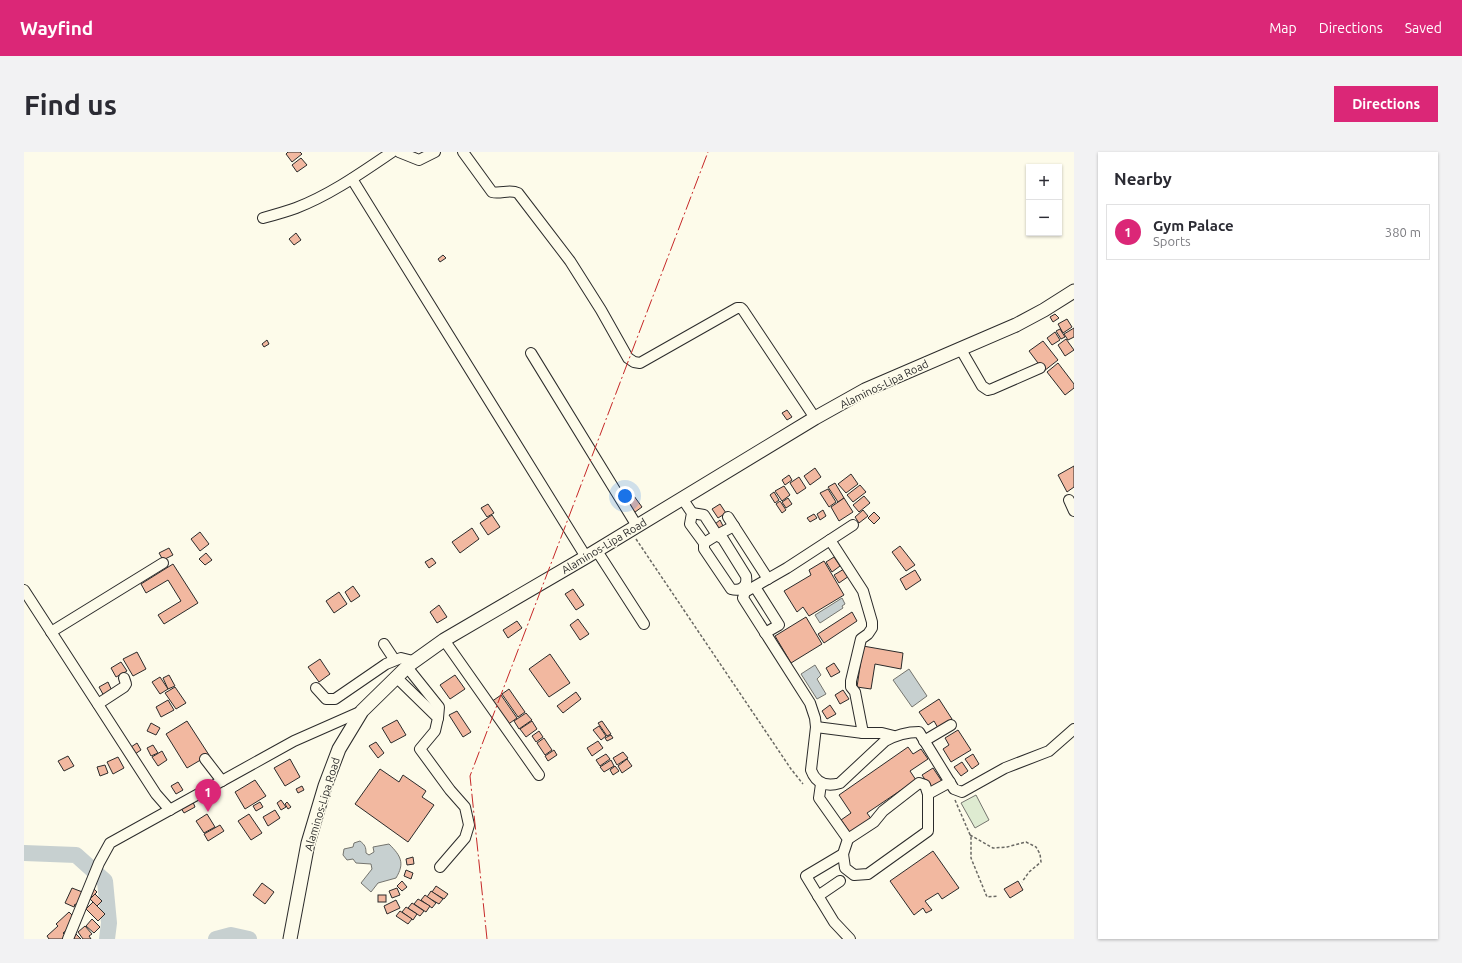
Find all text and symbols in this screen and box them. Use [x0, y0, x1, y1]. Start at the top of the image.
text: Wayfind [20, 17, 93, 39]
text: Map [1269, 20, 1297, 36]
text: Directions [1319, 20, 1383, 36]
text: Saved [1405, 20, 1442, 36]
button: Directions [1334, 86, 1438, 122]
text: Find us [24, 89, 117, 120]
map controls [1026, 164, 1062, 236]
button: + [1026, 164, 1062, 200]
text: Nearby [1114, 169, 1172, 188]
button: − [1026, 200, 1062, 236]
text: Gym Palace [1153, 217, 1234, 234]
text: 1 [1124, 225, 1132, 239]
text: 380 m [1385, 225, 1421, 239]
text: Sports [1153, 234, 1191, 248]
street label: Alaminos-Lipa Road [838, 357, 930, 411]
your location [615, 486, 635, 506]
street label: Alaminos-Lipa Road [559, 516, 649, 576]
street label: Alaminos-Lipa Road [302, 756, 342, 852]
pin: 1 [195, 779, 221, 812]

